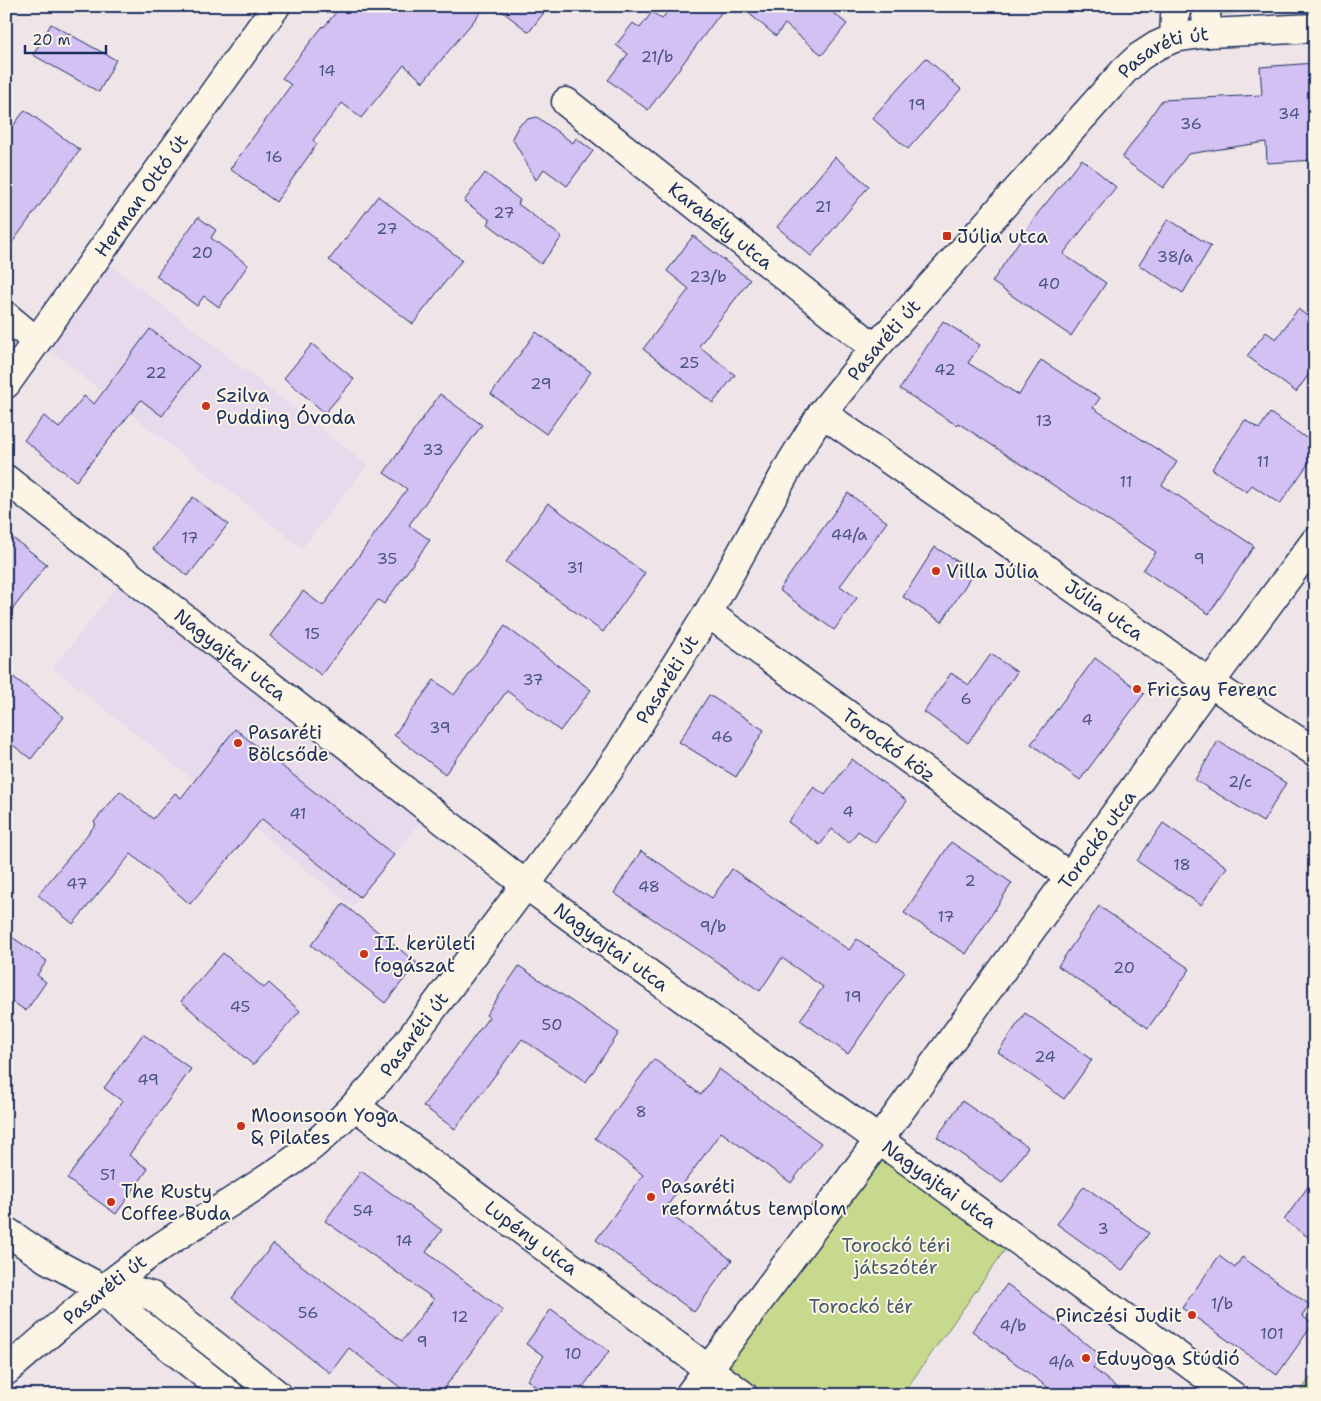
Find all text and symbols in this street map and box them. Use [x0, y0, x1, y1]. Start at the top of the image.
street label: Pasaréti út [1112, 21, 1210, 84]
scale bar [25, 22, 106, 54]
text: 20 m [32, 30, 71, 50]
house number: 21/b [641, 46, 673, 67]
house number: 14 [318, 60, 336, 81]
house number: 19 [908, 94, 926, 115]
house number: 34 [1278, 103, 1300, 124]
house number: 36 [1180, 113, 1202, 134]
street label: Herman Ottó út [89, 129, 194, 262]
house number: 16 [265, 146, 283, 167]
street label: Karabély utca [663, 176, 778, 275]
house number: 21 [814, 196, 832, 217]
house number: 27 [493, 202, 515, 223]
house number: 27 [376, 218, 398, 239]
place label: Júlia utca [957, 224, 1048, 249]
marker: Júlia utca [941, 230, 953, 242]
house number: 20 [191, 242, 213, 263]
house number: 38/a [1157, 246, 1193, 267]
house number: 23/b [689, 266, 727, 287]
house number: 40 [1038, 273, 1060, 294]
street label: Pasaréti út [841, 294, 926, 386]
house number: 25 [679, 352, 699, 373]
house number: 42 [934, 359, 956, 380]
house number: 22 [145, 362, 167, 383]
house number: 29 [530, 373, 552, 394]
place label: Szilva Pudding Óvoda [216, 383, 356, 430]
marker: Szilva Pudding Óvoda [200, 400, 212, 412]
house number: 13 [1035, 410, 1053, 431]
house number: 33 [422, 439, 444, 460]
house number: 11 [1257, 451, 1269, 472]
house number: 11 [1120, 471, 1132, 492]
house number: 44/a [831, 524, 867, 545]
house number: 17 [181, 527, 199, 548]
house number: 35 [377, 548, 397, 569]
house number: 9 [1193, 548, 1205, 569]
house number: 31 [566, 557, 584, 578]
place label: Villa Júlia [946, 559, 1039, 584]
marker: Villa Júlia [930, 565, 942, 577]
street label: Júlia utca [1060, 574, 1149, 646]
street label: Nagyajtai utca [169, 603, 292, 707]
house number: 15 [304, 623, 320, 644]
street label: Pasaréti út [630, 630, 704, 729]
house number: 37 [522, 669, 544, 690]
place label: Fricsay Ferenc [1147, 677, 1277, 702]
marker: Fricsay Ferenc [1131, 683, 1143, 695]
house number: 6 [960, 688, 972, 709]
street label: Torockó köz [837, 703, 941, 788]
house number: 4 [1081, 709, 1093, 730]
house number: 39 [429, 717, 451, 738]
place label: Pasaréti Bölcsőde [248, 720, 329, 767]
house number: 46 [711, 726, 733, 747]
marker: Pasaréti Bölcsőde [232, 737, 244, 749]
house number: 2/c [1228, 771, 1252, 792]
street label: Torockó utca [1053, 785, 1142, 895]
house number: 4 [842, 801, 854, 822]
house number: 41 [289, 803, 307, 824]
house number: 18 [1173, 854, 1191, 875]
house number: 2 [964, 870, 976, 891]
house number: 47 [66, 873, 88, 894]
house number: 48 [638, 876, 660, 897]
street label: Nagyajtai utca [549, 897, 674, 997]
house number: 17 [937, 906, 955, 927]
house number: 9/b [699, 916, 727, 937]
place label: II. kerületi fogászat [374, 931, 476, 978]
marker: II. kerületi fogászat [358, 948, 370, 960]
house number: 20 [1113, 957, 1135, 978]
house number: 19 [844, 986, 862, 1007]
street label: Pasaréti út [374, 987, 454, 1082]
house number: 45 [230, 996, 250, 1017]
house number: 50 [542, 1014, 562, 1035]
house number: 24 [1034, 1046, 1056, 1067]
house number: 49 [137, 1069, 159, 1090]
house number: 8 [635, 1101, 647, 1122]
place label: Moonsoon Yoga & Pilates [251, 1103, 399, 1150]
marker: Moonsoon Yoga & Pilates [235, 1120, 247, 1132]
street label: Nagyajtai utca [877, 1134, 1002, 1234]
house number: 51 [100, 1164, 116, 1185]
place label: Pasaréti református templom [661, 1174, 847, 1221]
place label: The Rusty Coffee Buda [121, 1179, 231, 1226]
marker: Pasaréti református templom [645, 1191, 657, 1203]
street label: Lupény utca [479, 1195, 583, 1281]
marker: The Rusty Coffee Buda [105, 1196, 117, 1208]
house number: 54 [353, 1200, 373, 1221]
house number: 3 [1097, 1218, 1109, 1239]
house number: 14 [395, 1230, 413, 1251]
park label: Torockó téri játszótér [841, 1233, 951, 1280]
street label: Pasaréti út [58, 1249, 151, 1330]
house number: 1/b [1211, 1293, 1233, 1314]
park label: Torockó tér [809, 1294, 913, 1319]
house number: 56 [298, 1302, 318, 1323]
place label: Pinczési Judit [1055, 1303, 1182, 1328]
house number: 12 [451, 1306, 469, 1327]
marker: Pinczési Judit [1186, 1309, 1198, 1321]
house number: 4/b [1000, 1315, 1026, 1336]
house number: 101 [1260, 1323, 1284, 1344]
house number: 9 [416, 1331, 428, 1352]
house number: 10 [564, 1343, 582, 1364]
place label: Eduyoga Stúdió [1096, 1346, 1240, 1371]
house number: 4/a [1048, 1351, 1074, 1372]
marker: Eduyoga Stúdió [1080, 1352, 1092, 1364]

